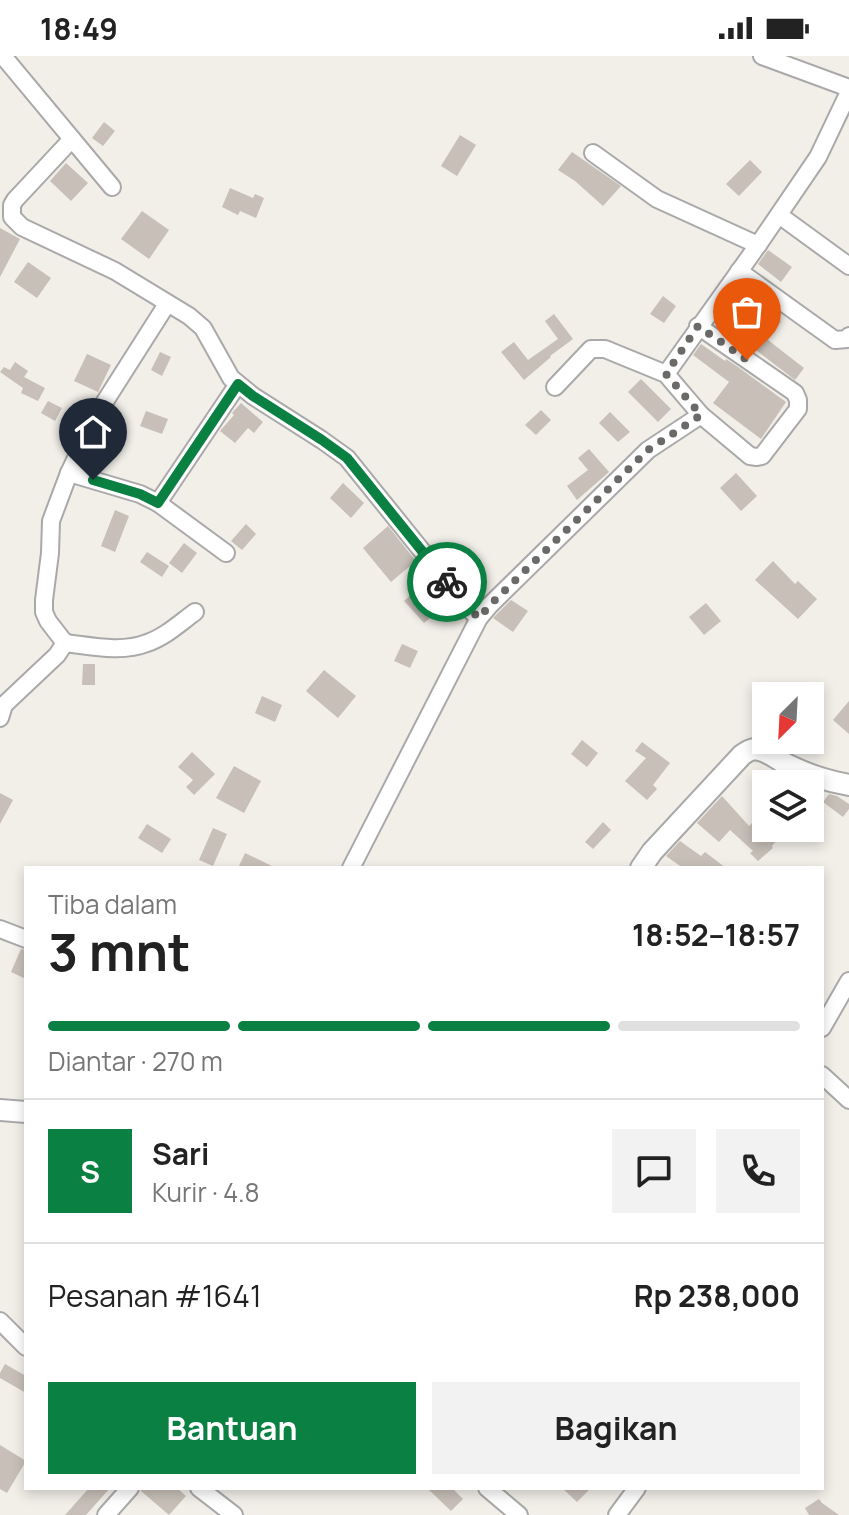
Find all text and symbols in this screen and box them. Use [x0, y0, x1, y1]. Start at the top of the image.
text: 18:49 [40, 8, 118, 49]
pin [713, 278, 781, 360]
icon: bag [725, 290, 769, 334]
pin [59, 398, 127, 480]
icon: home [71, 410, 115, 454]
courier [407, 542, 487, 622]
icon: bike [425, 560, 469, 604]
north arrow [752, 682, 824, 754]
map controls [752, 682, 824, 842]
button: layers [752, 770, 824, 842]
text: Tiba dalam [48, 886, 177, 922]
text: 18:52–18:57 [632, 914, 800, 955]
text: 3 mnt [48, 916, 190, 987]
text: Diantar · 270 m [48, 1043, 223, 1079]
button: chat [612, 1129, 696, 1213]
button: phone [716, 1129, 800, 1213]
text: Sari [152, 1133, 209, 1174]
text: S [80, 1151, 100, 1192]
text: Kurir · 4.8 [152, 1174, 260, 1210]
text: Pesanan #1641 [48, 1275, 262, 1316]
text: Rp 238,000 [634, 1275, 800, 1316]
button: Bantuan [48, 1382, 416, 1474]
button: Bagikan [432, 1382, 800, 1474]

